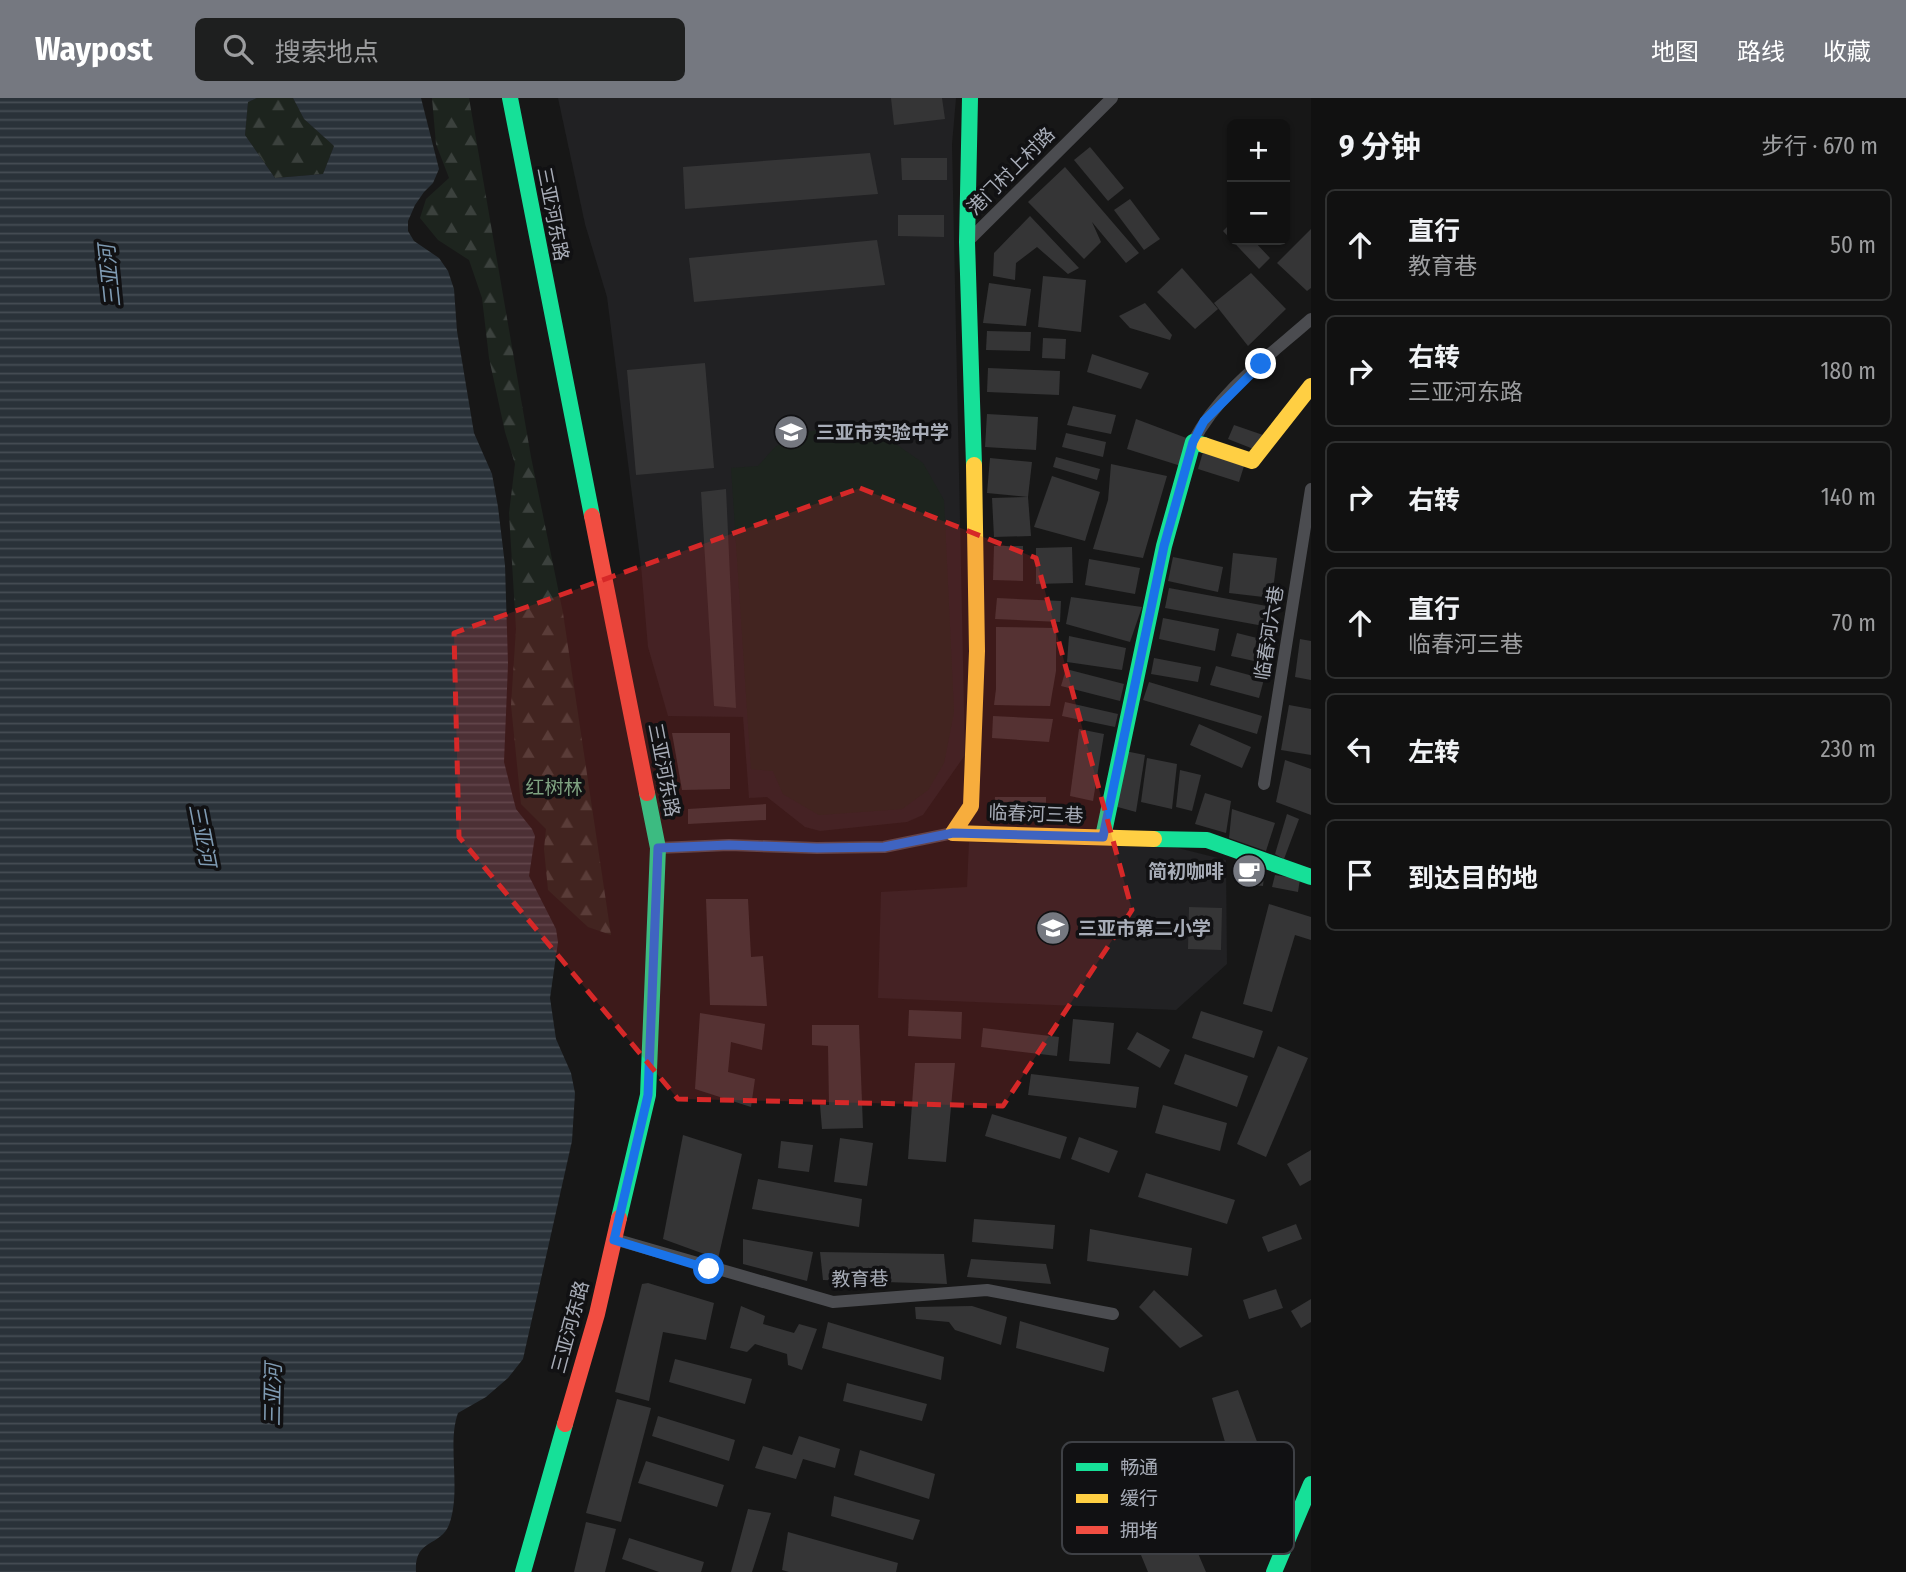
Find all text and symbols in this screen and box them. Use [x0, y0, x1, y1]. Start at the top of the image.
search box [195, 18, 685, 81]
text: Waypost [35, 29, 153, 69]
icon: search [219, 30, 257, 68]
text: 搜索地点 [275, 37, 379, 68]
text: 地图 [1651, 38, 1699, 66]
text: 路线 [1737, 38, 1785, 66]
text: 收藏 [1823, 38, 1871, 66]
map controls [1227, 119, 1290, 245]
button: + [1227, 119, 1290, 182]
street label: 港门村上村路 [963, 123, 1059, 219]
text: 9 分钟 [1339, 129, 1421, 165]
text: 步行 · 670 m [1761, 132, 1878, 160]
street label: 三亚河东路 [533, 165, 573, 263]
button: − [1227, 182, 1290, 245]
text: 直行 [1408, 216, 1460, 247]
icon: ahead [1341, 226, 1379, 264]
text: 50 m [1830, 231, 1876, 259]
water label: 三亚河 [93, 239, 126, 309]
text: 教育巷 [1408, 252, 1477, 280]
text: 右转 [1408, 342, 1460, 373]
route end [1245, 348, 1276, 379]
icon: right [1341, 352, 1379, 390]
text: 180 m [1820, 357, 1876, 385]
text: 三亚河东路 [1408, 378, 1523, 406]
school or university icon: 三亚市实验中学 [772, 413, 810, 451]
place label: 三亚市实验中学 [816, 421, 949, 444]
icon: right [1341, 478, 1379, 516]
text: 140 m [1821, 483, 1876, 511]
text: 右转 [1408, 485, 1460, 516]
street label: 临春河六巷 [1250, 584, 1288, 682]
text: 直行 [1408, 594, 1460, 625]
icon: ahead [1341, 604, 1379, 642]
text: 70 m [1832, 609, 1876, 637]
text: 临春河三巷 [1408, 630, 1523, 658]
street label: 三亚河东路 [644, 721, 684, 819]
icon: left [1341, 730, 1379, 768]
text: 230 m [1820, 735, 1876, 763]
text: 左转 [1408, 737, 1460, 768]
park label: 红树林 [525, 776, 583, 799]
street label: 临春河三巷 [988, 801, 1084, 827]
water label: 三亚河 [183, 802, 222, 872]
cafe icon: 简初咖啡 [1230, 852, 1268, 890]
icon: arrive [1341, 856, 1379, 894]
place label: 简初咖啡 [1148, 860, 1224, 883]
text: 到达目的地 [1408, 863, 1538, 894]
school or university icon: 三亚市第二小学 [1034, 909, 1072, 947]
place label: 三亚市第二小学 [1078, 917, 1211, 940]
route start [693, 1253, 724, 1284]
street label: 教育巷 [831, 1267, 889, 1291]
street label: 三亚河东路 [547, 1278, 593, 1376]
water label: 三亚河 [259, 1359, 287, 1427]
legend [1062, 1442, 1294, 1554]
text: 畅通 [1120, 1456, 1158, 1479]
text: 缓行 [1120, 1487, 1158, 1510]
text: 拥堵 [1120, 1519, 1158, 1542]

